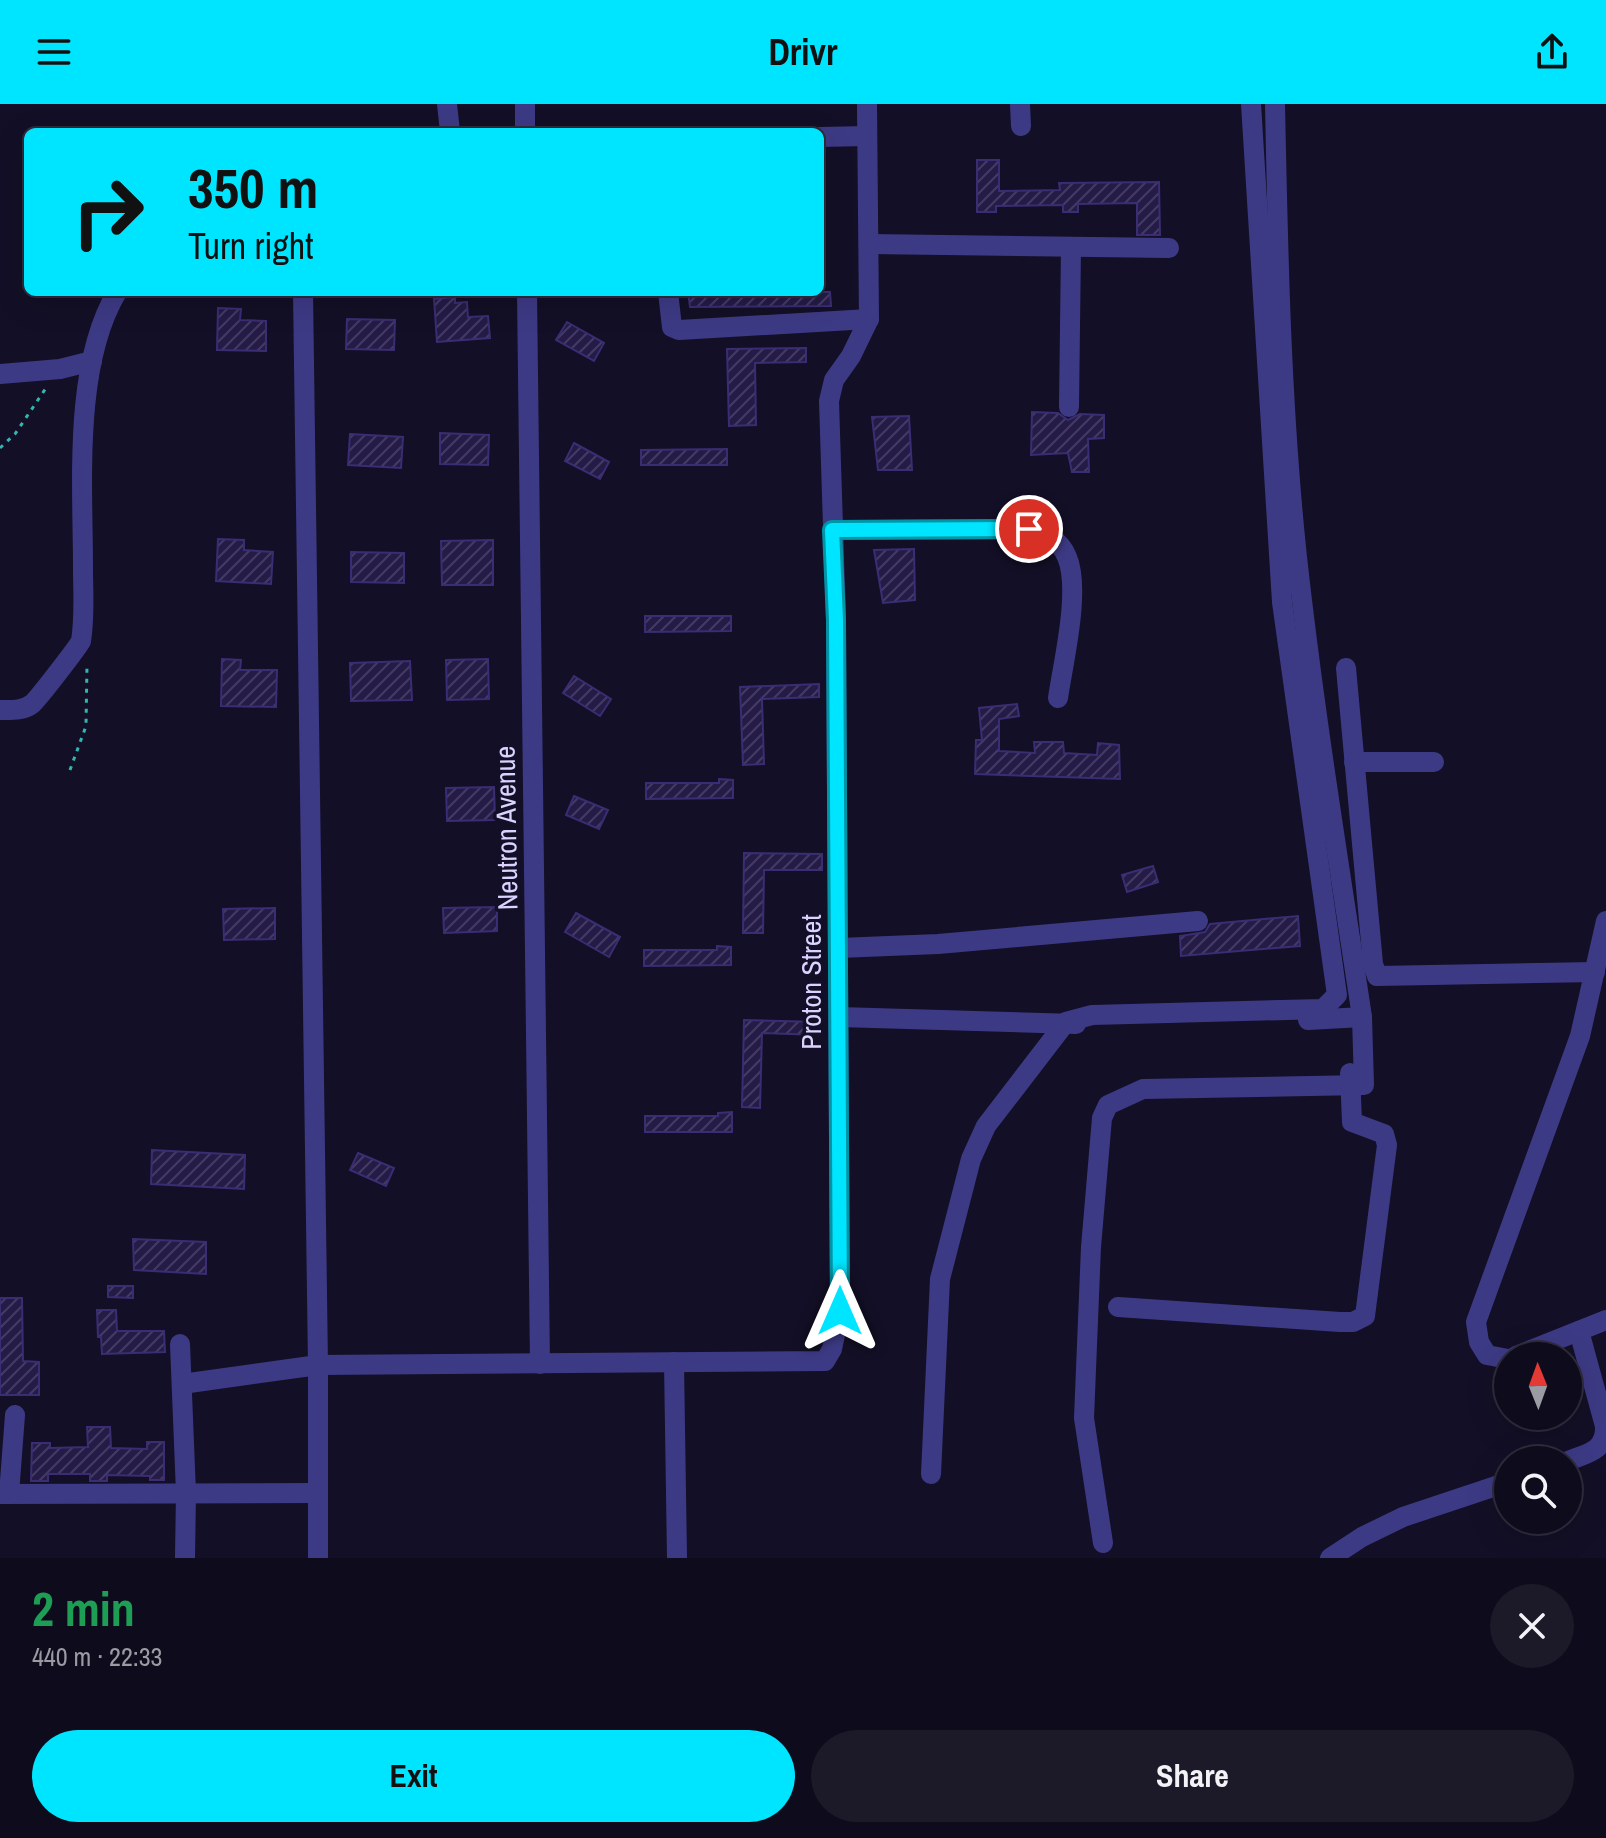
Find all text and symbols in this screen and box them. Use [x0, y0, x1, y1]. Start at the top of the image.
text: Drivr [769, 28, 837, 76]
icon: menu [32, 30, 76, 74]
icon: share [1530, 30, 1574, 74]
text: 350 m [188, 150, 318, 225]
icon: right [56, 160, 160, 264]
text: Turn right [188, 222, 313, 270]
pin [995, 495, 1063, 563]
icon: arrive [1007, 507, 1051, 551]
street label: Neutron Avenue [486, 746, 526, 910]
street label: Proton Street [792, 914, 830, 1050]
position arrow [798, 1269, 882, 1353]
north arrow [1494, 1342, 1582, 1430]
map controls [1494, 1342, 1582, 1534]
button: search [1494, 1446, 1582, 1534]
text: 2 min [32, 1576, 135, 1641]
button: close [1490, 1584, 1574, 1668]
text: 440 m · 22:33 [32, 1639, 162, 1674]
button: Exit [32, 1730, 795, 1822]
button: Share [811, 1730, 1574, 1822]

